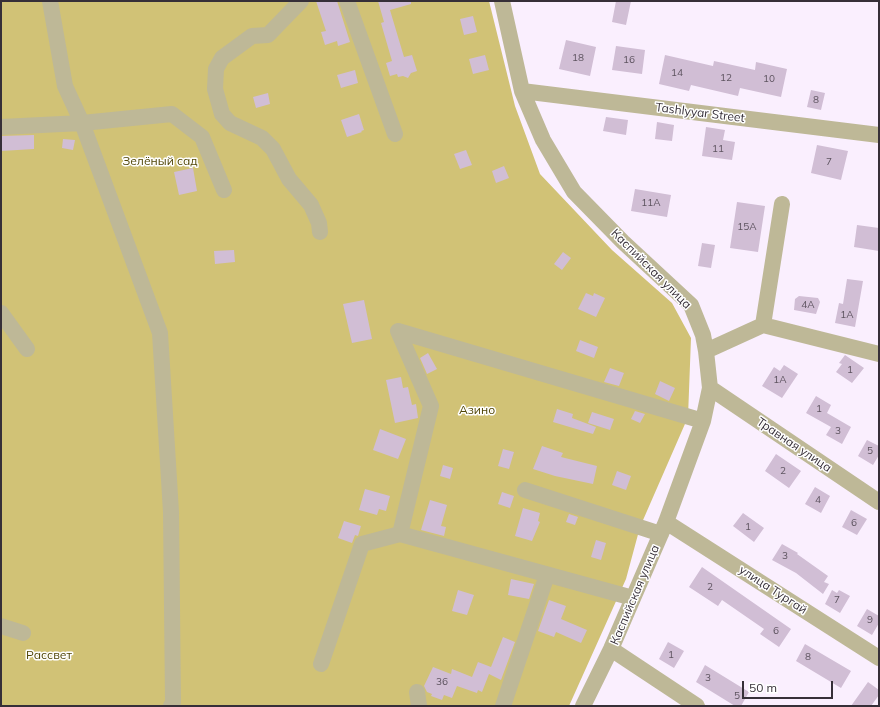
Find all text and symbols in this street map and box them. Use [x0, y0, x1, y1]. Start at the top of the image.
house number: 18 [572, 52, 584, 64]
house number: 16 [623, 54, 635, 66]
house number: 14 [671, 67, 683, 79]
house number: 12 [720, 72, 732, 84]
house number: 10 [763, 73, 775, 85]
house number: 8 [813, 94, 819, 106]
street label: Tashlyyar Street [654, 100, 746, 126]
house number: 11 [712, 143, 724, 155]
park label: Зелёный сад [122, 154, 198, 168]
house number: 7 [826, 156, 832, 168]
house number: 11А [641, 197, 661, 209]
house number: 15А [737, 221, 757, 233]
street label: Каспийская улица [608, 226, 694, 312]
house number: 4А [801, 299, 815, 311]
house number: 1А [840, 309, 854, 321]
house number: 1 [847, 364, 853, 376]
house number: 1А [773, 374, 787, 386]
park label: Азино [459, 403, 495, 417]
house number: 1 [816, 403, 822, 415]
street label: Травная улица [754, 415, 834, 475]
house number: 3 [835, 425, 841, 437]
house number: 5 [867, 445, 873, 457]
house number: 2 [780, 465, 786, 477]
house number: 4 [815, 494, 821, 506]
house number: 6 [851, 517, 857, 529]
house number: 1 [745, 521, 751, 533]
street label: Каспийская улица [607, 543, 663, 647]
house number: 3 [782, 550, 788, 562]
street label: улица Тургай [736, 563, 810, 617]
house number: 2 [707, 581, 713, 593]
house number: 7 [834, 594, 840, 606]
house number: 9 [867, 614, 873, 626]
house number: 6 [773, 625, 779, 637]
park label: Рассвет [26, 648, 72, 662]
house number: 1 [668, 649, 674, 661]
house number: 8 [805, 651, 811, 663]
house number: 3 [705, 672, 711, 684]
scale bar [744, 673, 835, 699]
house number: 36 [436, 676, 448, 688]
text: 50 m [749, 680, 777, 695]
house number: 5 [734, 690, 740, 702]

